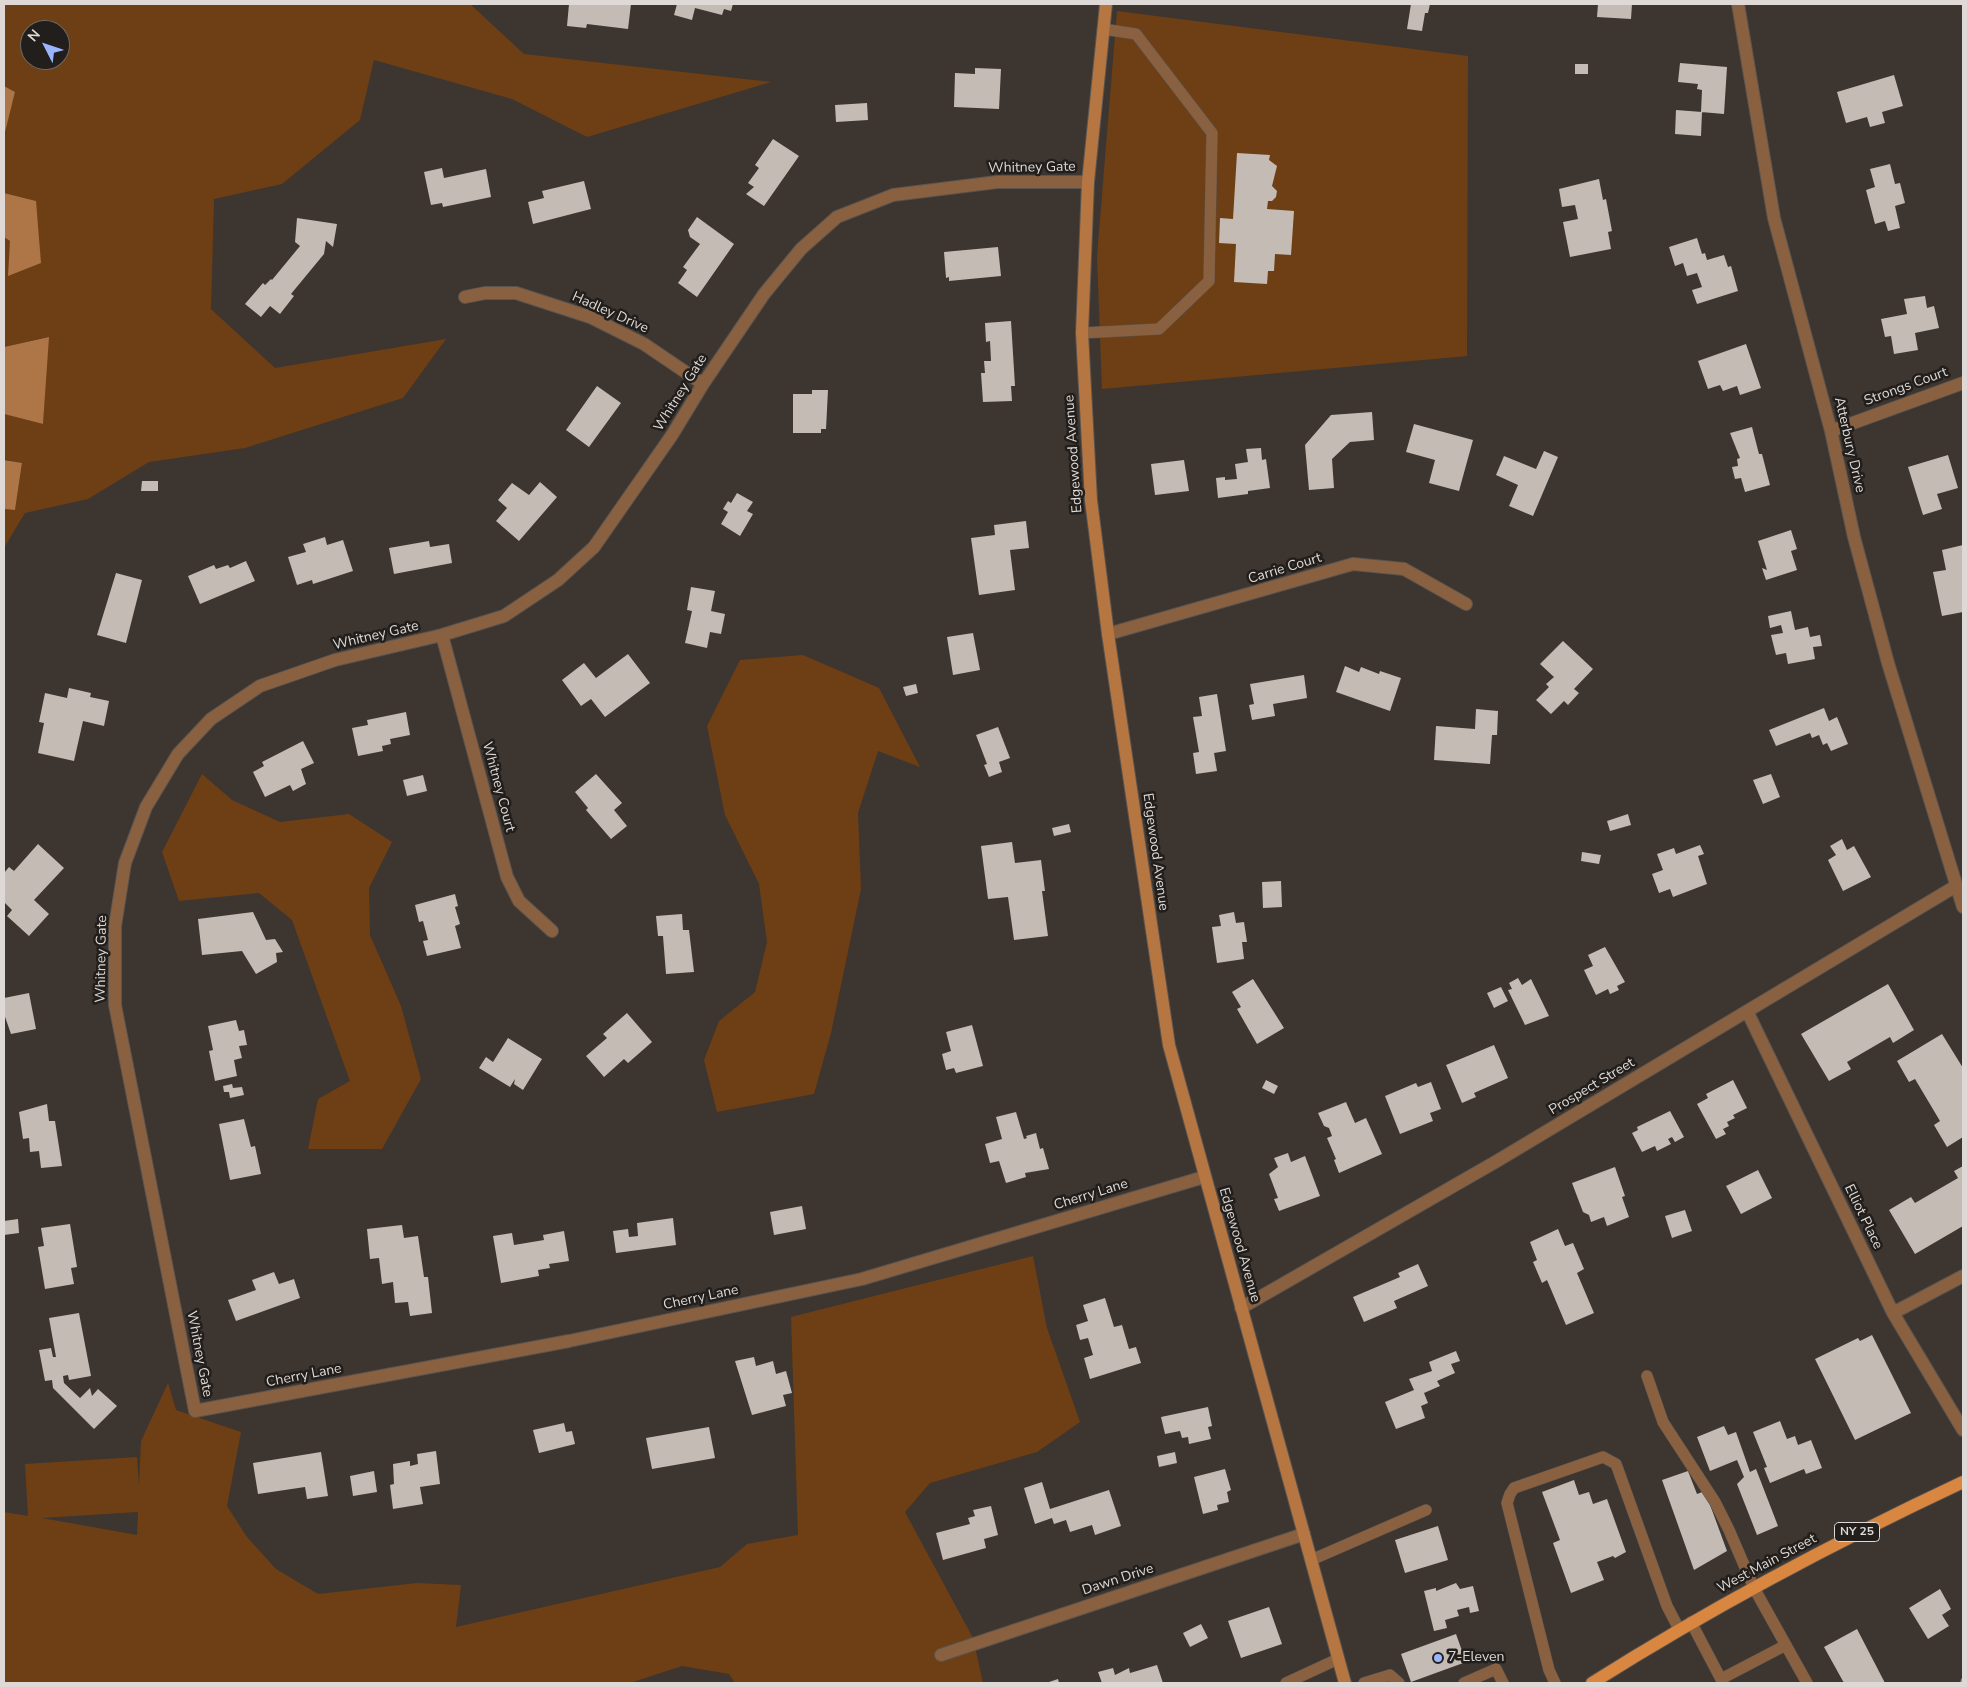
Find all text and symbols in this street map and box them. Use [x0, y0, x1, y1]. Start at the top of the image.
north arrow [20, 20, 70, 70]
text: N [23, 25, 45, 46]
street label: Whitney Gate [988, 159, 1076, 177]
street label: Hadley Drive [569, 289, 651, 337]
street label: Whitney Gate [651, 351, 711, 435]
street label: Strongs Court [1862, 364, 1950, 410]
street label: Edgewood Avenue [1061, 394, 1087, 514]
street label: Atterbury Drive [1830, 396, 1868, 494]
street label: Carrie Court [1246, 550, 1324, 588]
street label: Whitney Gate [331, 618, 421, 654]
street label: Whitney Court [478, 740, 518, 834]
street label: Edgewood Avenue [1138, 792, 1172, 912]
street label: Whitney Gate [93, 915, 111, 1003]
street label: Prospect Street [1546, 1055, 1638, 1119]
street label: Cherry Lane [1052, 1176, 1130, 1214]
street label: Elliot Place [1840, 1182, 1886, 1252]
street label: Edgewood Avenue [1215, 1186, 1263, 1304]
street label: Cherry Lane [662, 1282, 740, 1314]
street label: Whitney Gate [182, 1309, 216, 1399]
street label: Cherry Lane [265, 1360, 343, 1392]
road number: NY 25 [1834, 1522, 1880, 1541]
street label: West Main Street [1715, 1531, 1819, 1597]
street label: Dawn Drive [1080, 1561, 1156, 1599]
place label: 7-Eleven [1448, 1650, 1504, 1666]
marker: 7-Eleven [1432, 1652, 1444, 1664]

